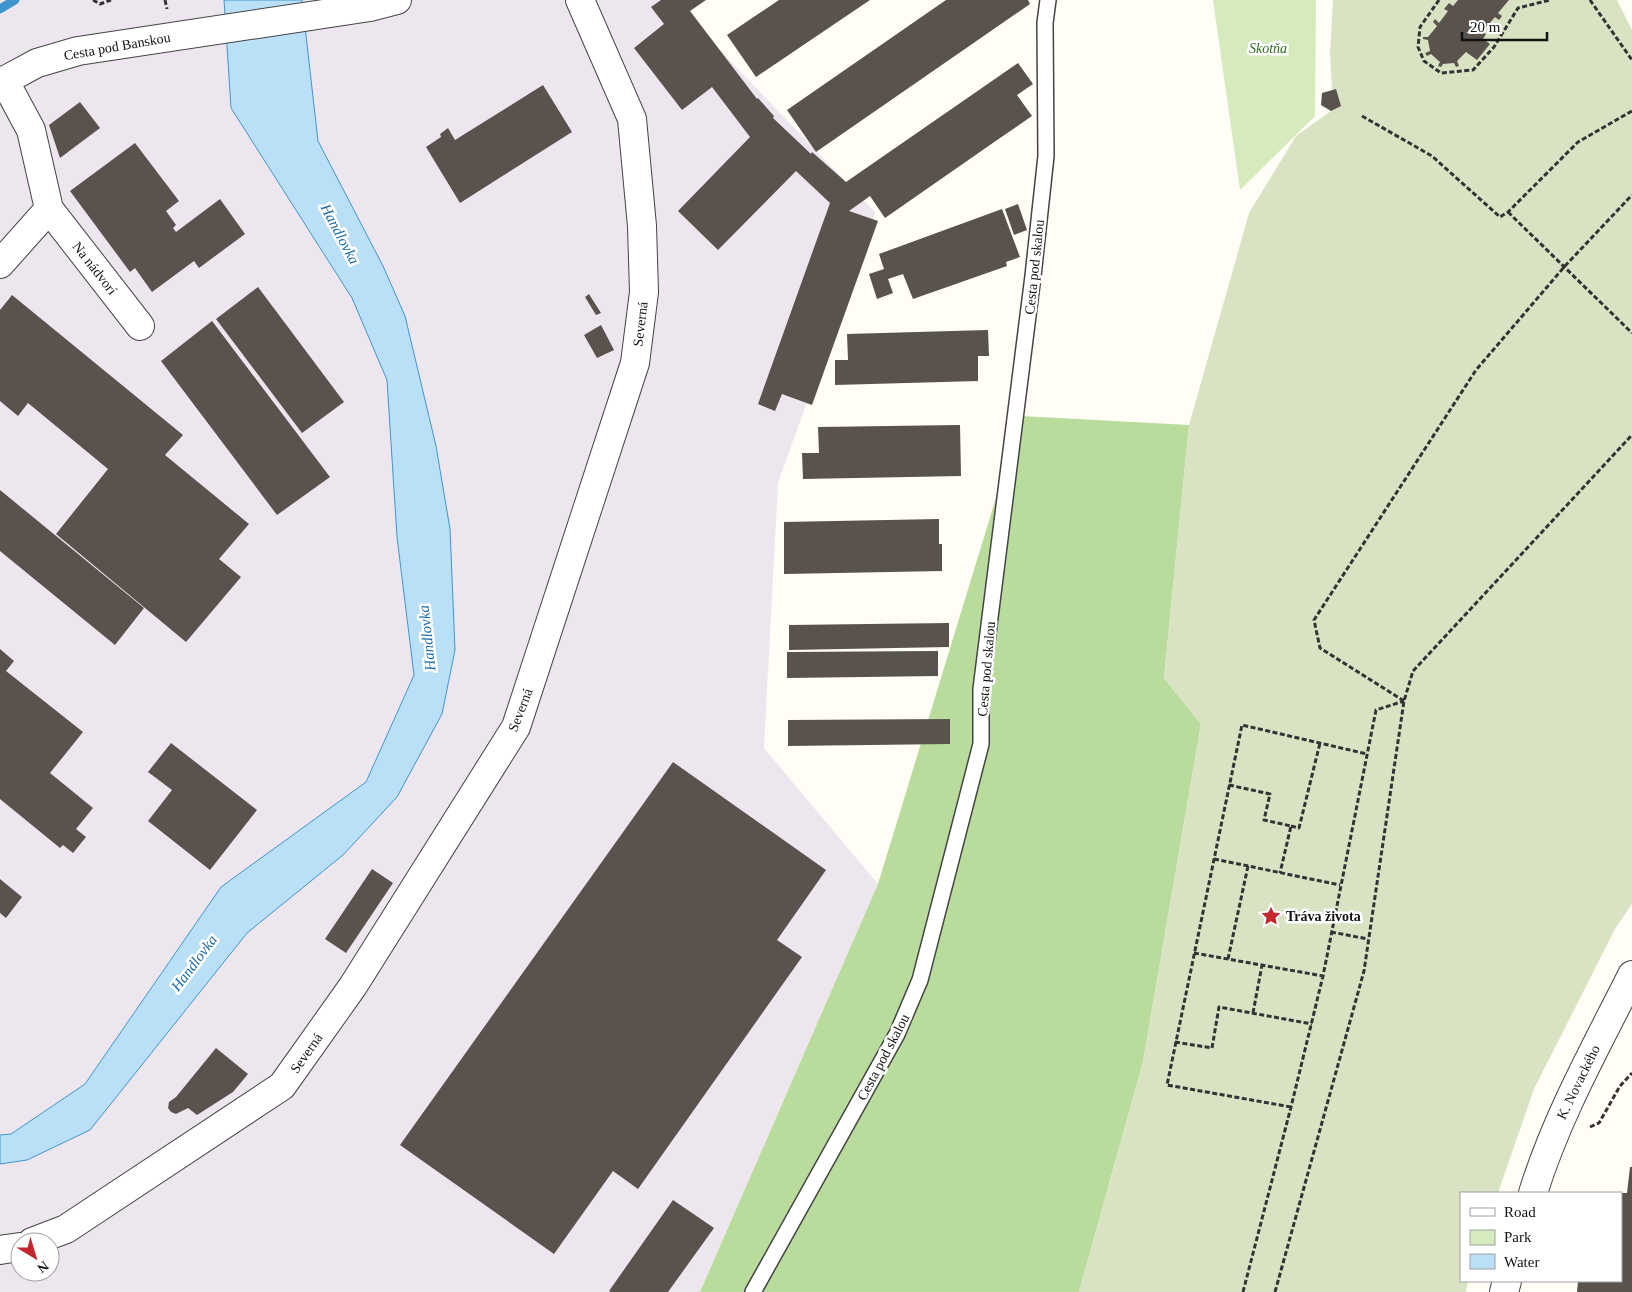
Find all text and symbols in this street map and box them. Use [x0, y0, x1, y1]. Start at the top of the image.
scale bar [1462, 10, 1547, 42]
text: 20 m [1470, 19, 1501, 35]
street label: Cesta pod Banskou [63, 30, 172, 63]
park label: Skotňa [1249, 41, 1287, 56]
water label: Handlovka [317, 200, 363, 267]
street label: Cesta pod skalou [1022, 219, 1047, 315]
street label: Na nádvorí [69, 239, 120, 298]
street label: Severná [630, 300, 651, 347]
water label: Handlovka [416, 604, 439, 673]
street label: Cesta pod skalou [975, 621, 998, 717]
street label: Severná [505, 686, 536, 734]
place icon: Tráva života [1260, 905, 1282, 927]
place label: Tráva života [1286, 909, 1361, 924]
water label: Handlovka [167, 932, 220, 995]
street label: Cesta pod skalou [854, 1011, 913, 1103]
street label: Severná [287, 1030, 326, 1076]
street label: K. Novackého [1554, 1043, 1603, 1122]
legend [1460, 1192, 1622, 1282]
text: Road [1504, 1204, 1536, 1220]
text: Park [1504, 1229, 1532, 1245]
north arrow [10, 1232, 60, 1282]
text: Water [1504, 1254, 1539, 1270]
text: N [34, 1258, 51, 1276]

